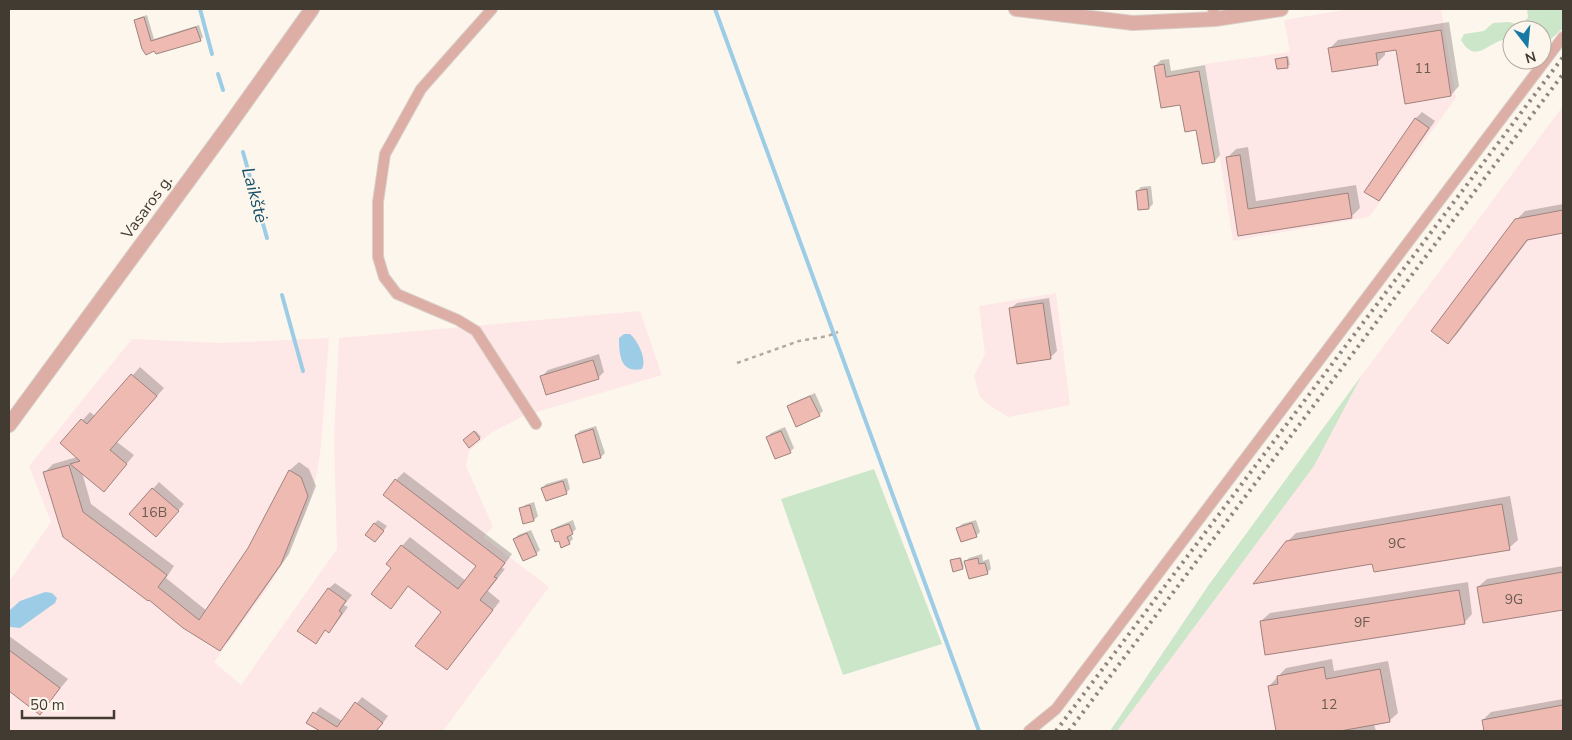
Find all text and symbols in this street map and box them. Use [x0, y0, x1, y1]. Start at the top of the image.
north arrow [1502, 20, 1552, 70]
text: N [1523, 46, 1538, 68]
house number: 11 [1415, 59, 1431, 78]
water label: Laikštė [236, 165, 274, 226]
street label: Vasaros g. [116, 171, 178, 244]
house number: 16B [141, 503, 167, 522]
house number: 9C [1388, 534, 1406, 553]
house number: 9G [1505, 590, 1523, 609]
house number: 9F [1354, 613, 1370, 632]
scale bar [22, 688, 115, 720]
text: 50 m [30, 695, 65, 715]
house number: 12 [1321, 695, 1337, 714]

